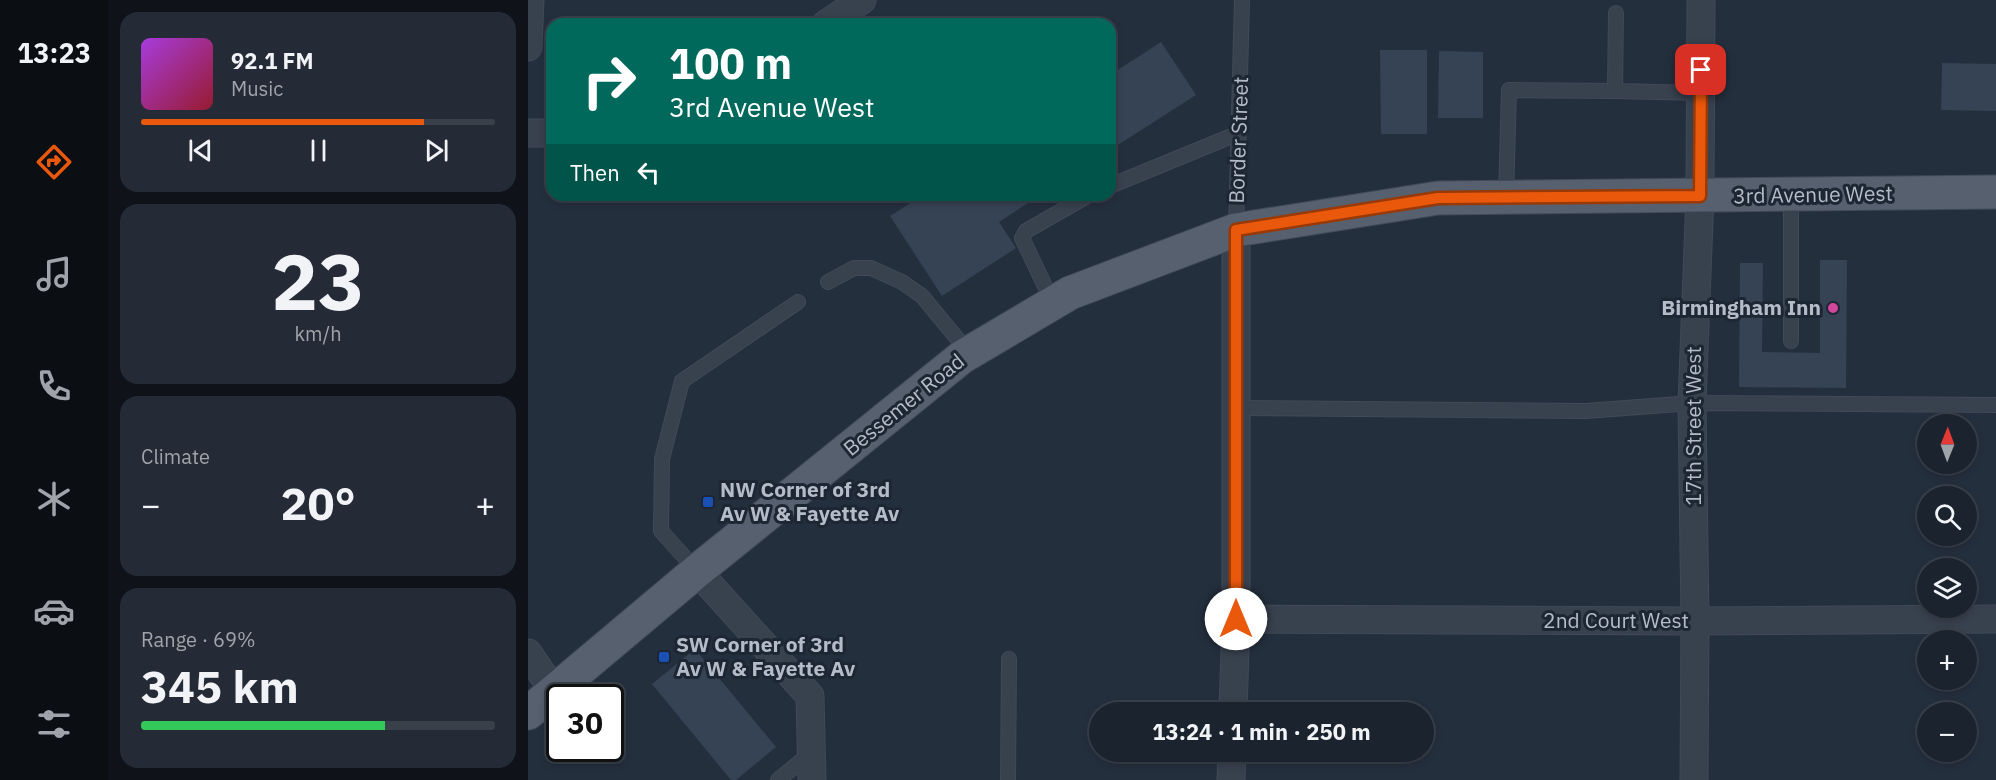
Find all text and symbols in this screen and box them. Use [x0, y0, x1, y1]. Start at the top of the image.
text: 13:23 [17, 35, 91, 70]
text: 100 m [669, 36, 792, 91]
icon: right [570, 42, 648, 120]
pin [1675, 44, 1726, 95]
text: 92.1 FM [231, 46, 314, 75]
icon: arrive [1684, 53, 1717, 86]
text: Music [231, 75, 283, 102]
street label: Border Street [1222, 76, 1254, 204]
text: 3rd Avenue West [669, 89, 874, 124]
icon: previous [184, 134, 217, 167]
icon: pause [302, 134, 335, 167]
icon: next [420, 134, 453, 167]
icon: directions [33, 141, 75, 183]
icon: left [632, 156, 665, 189]
text: Then [570, 158, 620, 187]
street label: 3rd Avenue West [1733, 179, 1893, 209]
text: 23 [271, 230, 365, 331]
icon: music [33, 253, 75, 295]
place label: Birmingham Inn [1661, 293, 1821, 321]
marker: Birmingham Inn [1826, 301, 1840, 315]
text: km/h [294, 320, 342, 347]
street label: 17th Street West [1679, 346, 1707, 506]
street label: Bessemer Road [837, 347, 970, 462]
icon: phone [33, 365, 75, 407]
north arrow [1917, 414, 1977, 474]
map controls [1917, 414, 1977, 762]
text: Climate [141, 443, 210, 470]
text: 20° [280, 474, 356, 532]
place label: NW Corner of 3rd Av W & Fayette Av [720, 475, 900, 527]
icon: climate [33, 478, 75, 520]
text: − [141, 483, 161, 526]
text: + [475, 483, 495, 526]
button: search [1917, 486, 1977, 546]
marker: NW Corner of 3rd Av W & Fayette Av [701, 495, 715, 509]
button: layers [1917, 558, 1977, 618]
position arrow [1204, 587, 1268, 651]
icon: car [33, 590, 75, 632]
street label: 2nd Court West [1543, 606, 1689, 634]
text: Range · 69% [141, 626, 256, 653]
place label: SW Corner of 3rd Av W & Fayette Av [676, 630, 856, 682]
button: + [1917, 630, 1977, 690]
marker: SW Corner of 3rd Av W & Fayette Av [657, 650, 671, 664]
text: 345 km [141, 657, 299, 715]
speed limit sign: 30 [546, 684, 624, 762]
button: − [1917, 702, 1977, 762]
icon: filters [33, 703, 75, 745]
text: 13:24 · 1 min · 250 m [1152, 717, 1371, 746]

